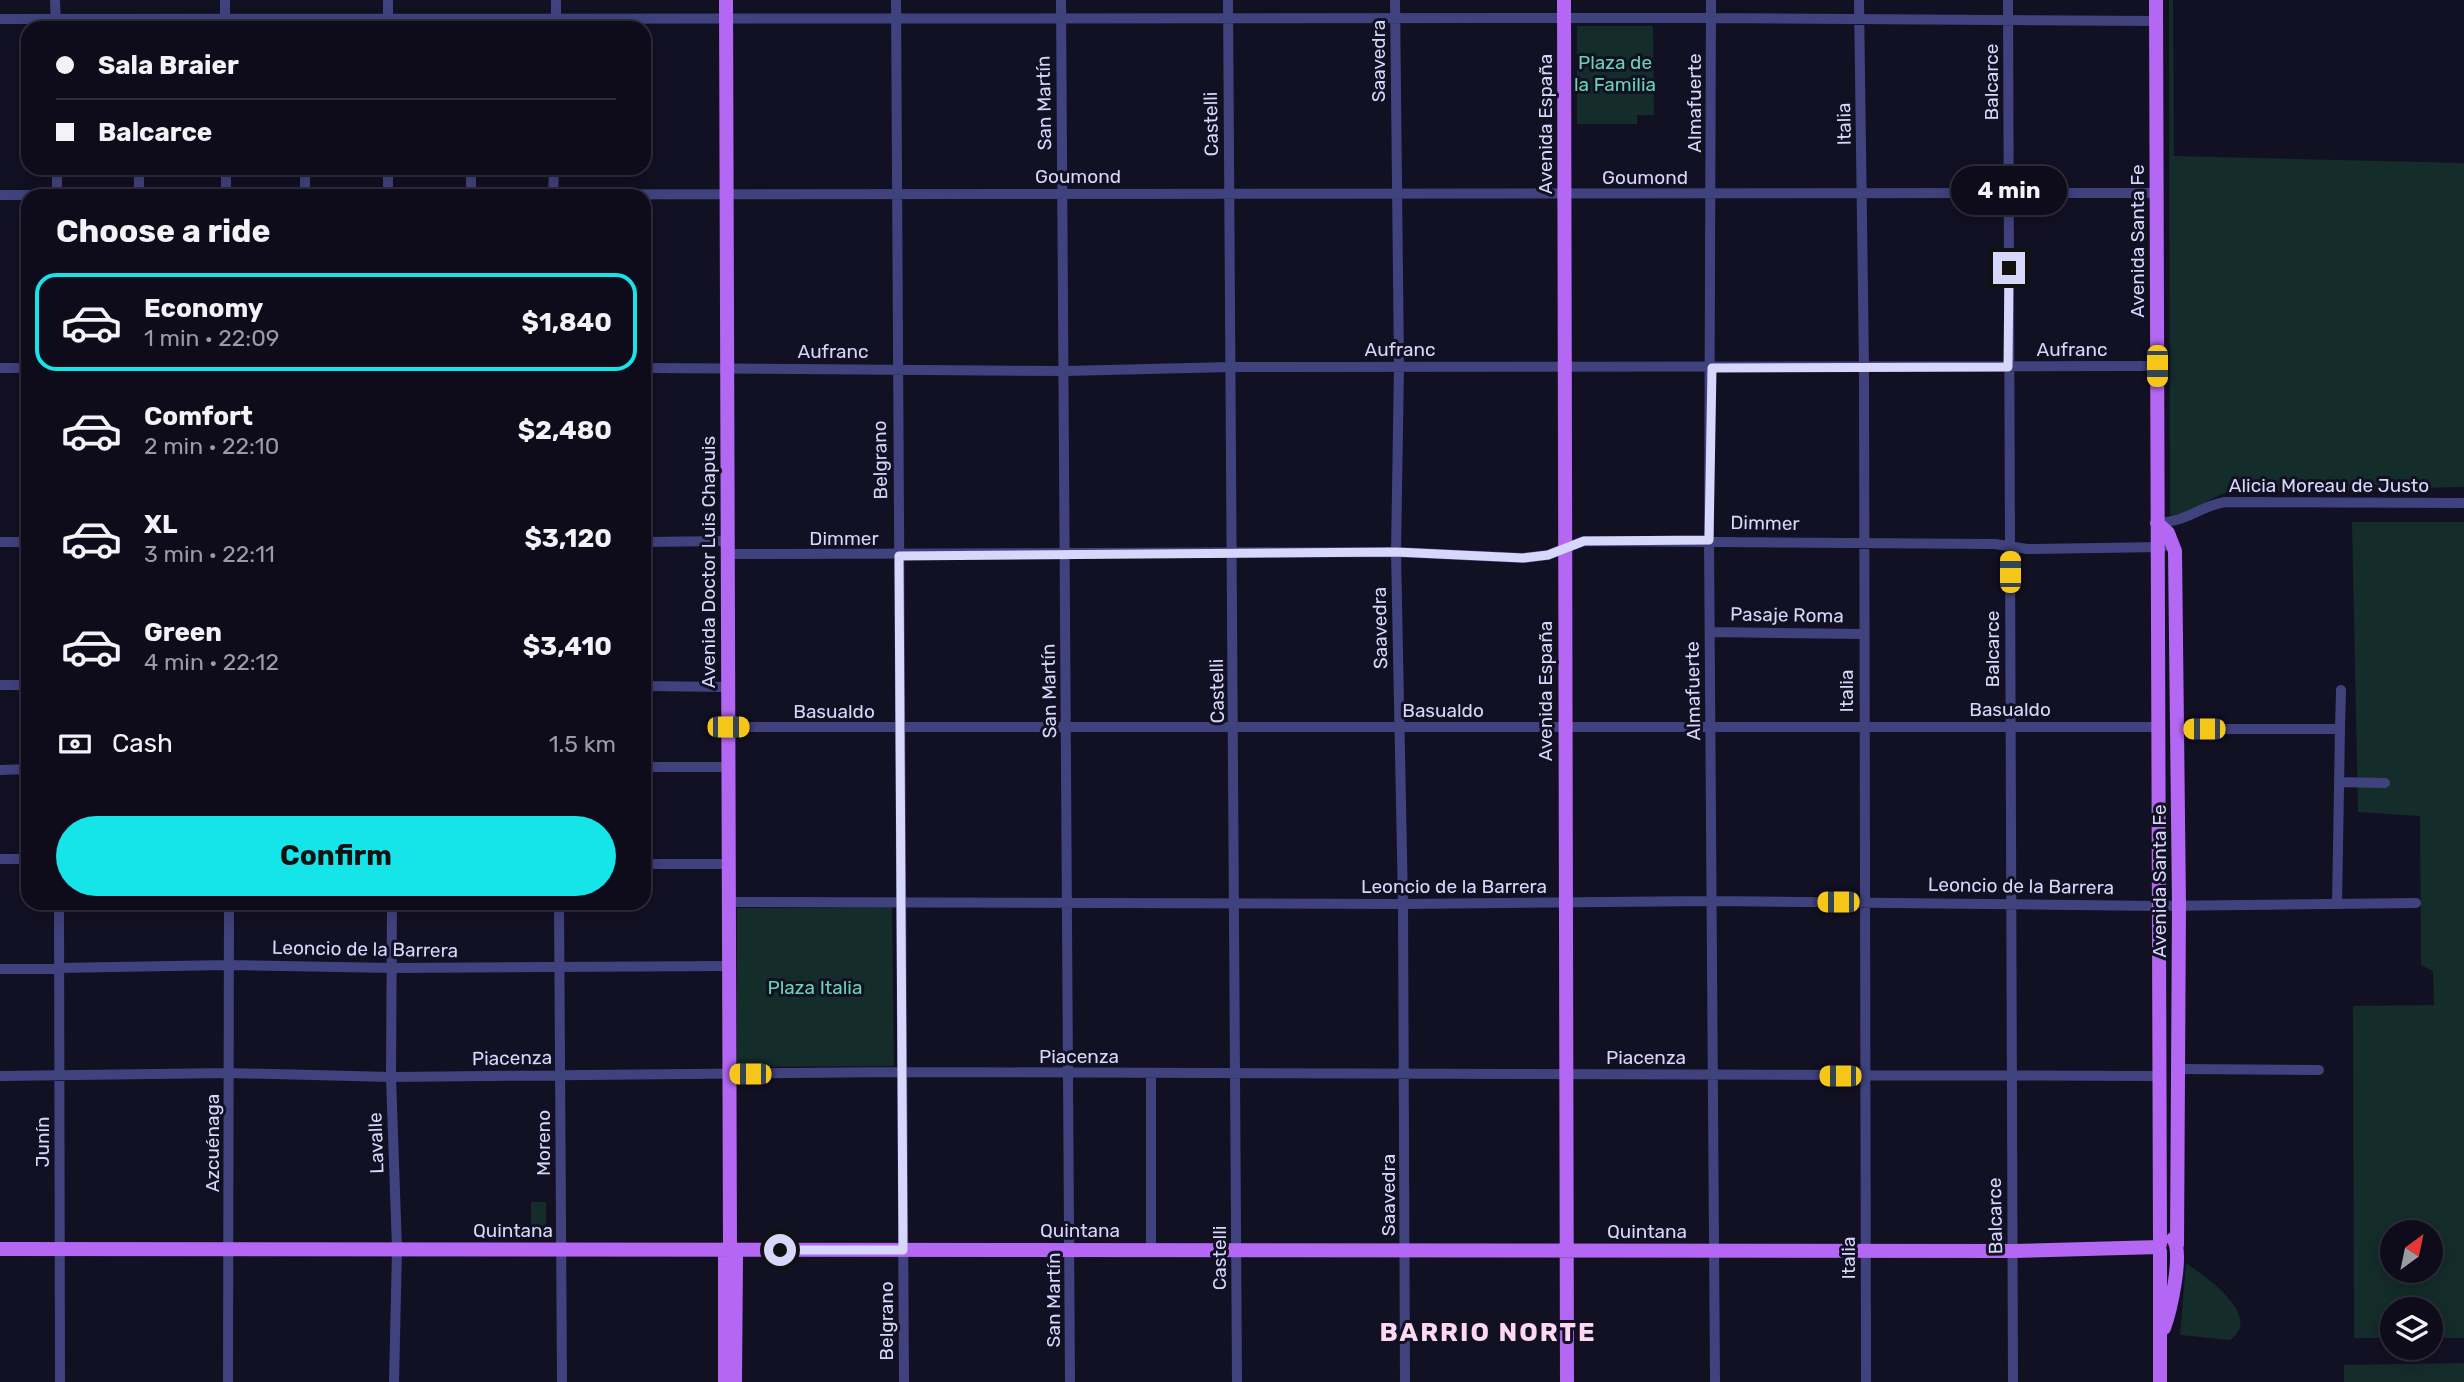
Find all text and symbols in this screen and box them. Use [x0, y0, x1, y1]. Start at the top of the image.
street label: Saavedra [1367, 20, 1390, 102]
street label: Balcarce [1980, 44, 2003, 120]
text: Sala Braier [98, 50, 239, 81]
park label: Plaza de la Familia [1574, 51, 1656, 96]
street label: Almafuerte [1683, 53, 1706, 153]
street label: Avenida España [1534, 54, 1557, 194]
street label: San Martín [1032, 55, 1056, 151]
street label: Castelli [1199, 91, 1223, 157]
street label: Italia [1832, 102, 1856, 146]
text: Balcarce [98, 117, 212, 148]
street label: Avenida Santa Fe [2126, 164, 2149, 318]
street label: Goumond [1035, 165, 1121, 188]
street label: Goumond [1602, 166, 1688, 189]
callout: 4 min [1951, 166, 2067, 216]
text: 4 min [1977, 176, 2041, 204]
text: Choose a ride [56, 212, 270, 250]
route end [1993, 252, 2025, 284]
icon: car [60, 291, 123, 354]
text: Economy [144, 293, 263, 324]
text: $1,840 [522, 307, 612, 338]
text: 1 min · 22:09 [144, 324, 279, 352]
street label: Aufranc [1365, 338, 1435, 361]
street label: Aufranc [2037, 338, 2107, 361]
street label: Aufranc [798, 340, 868, 363]
car [2147, 345, 2168, 387]
icon: car [60, 399, 123, 462]
text: Comfort [144, 401, 253, 432]
text: $2,480 [518, 415, 612, 446]
street label: Belgrano [868, 420, 892, 500]
text: 2 min · 22:10 [144, 432, 279, 460]
street label: Avenida Doctor Luis Chapuis [697, 436, 720, 688]
street label: Alicia Moreau de Justo [2229, 474, 2429, 497]
icon: car [60, 507, 123, 570]
text: XL [144, 509, 177, 540]
street label: Dimmer [1730, 511, 1801, 535]
text: $3,120 [524, 523, 612, 554]
street label: Dimmer [809, 527, 879, 550]
text: 3 min · 22:11 [144, 540, 275, 568]
car [2000, 551, 2021, 593]
street label: Saavedra [1368, 587, 1392, 669]
street label: Pasaje Roma [1730, 603, 1844, 627]
street label: Balcarce [1981, 611, 2004, 687]
icon: car [60, 615, 123, 678]
text: Green [144, 617, 222, 648]
street label: Avenida España [1534, 621, 1557, 761]
text: $3,410 [523, 631, 612, 662]
street label: Almafuerte [1681, 641, 1705, 741]
street label: San Martín [1037, 643, 1061, 739]
text: 4 min · 22:12 [144, 648, 279, 676]
street label: Castelli [1205, 658, 1229, 724]
street label: Italia [1835, 670, 1858, 712]
street label: Basualdo [1969, 698, 2051, 721]
street label: Basualdo [1402, 699, 1484, 722]
street label: Basualdo [793, 700, 875, 723]
car [708, 717, 750, 738]
car [2184, 719, 2226, 740]
icon: cash [56, 725, 94, 763]
text: Cash [112, 728, 173, 759]
text: 1.5 km [549, 730, 616, 758]
street label: Avenida Santa Fe [2148, 804, 2171, 958]
button: Confirm [56, 816, 616, 896]
street label: Leoncio de la Barrera [1928, 873, 2114, 899]
street label: Leoncio de la Barrera [1361, 875, 1547, 898]
car [1818, 892, 1860, 913]
street label: Leoncio de la Barrera [272, 936, 458, 962]
park label: Plaza Italia [768, 976, 862, 999]
street label: Piacenza [1039, 1045, 1119, 1068]
street label: Piacenza [472, 1046, 552, 1070]
street label: Piacenza [1606, 1046, 1686, 1069]
car [730, 1064, 772, 1085]
car [1820, 1066, 1862, 1087]
street label: Azcuénaga [201, 1094, 224, 1192]
street label: Moreno [532, 1110, 555, 1176]
street label: Lavalle [363, 1112, 389, 1174]
street label: Junín [31, 1116, 54, 1168]
street label: Saavedra [1377, 1154, 1400, 1236]
street label: Balcarce [1983, 1177, 2007, 1255]
street label: Quintana [473, 1219, 553, 1242]
street label: Quintana [1040, 1219, 1120, 1242]
street label: Quintana [1607, 1220, 1687, 1243]
north arrow [2380, 1220, 2443, 1283]
map controls [2380, 1220, 2443, 1360]
street label: Castelli [1208, 1226, 1231, 1290]
route start [764, 1234, 796, 1266]
street label: Italia [1837, 1237, 1860, 1279]
street label: San Martín [1042, 1253, 1065, 1347]
street label: Belgrano [875, 1281, 898, 1361]
button: layers [2380, 1297, 2443, 1360]
district label: BARRIO NORTE [1379, 1317, 1597, 1348]

